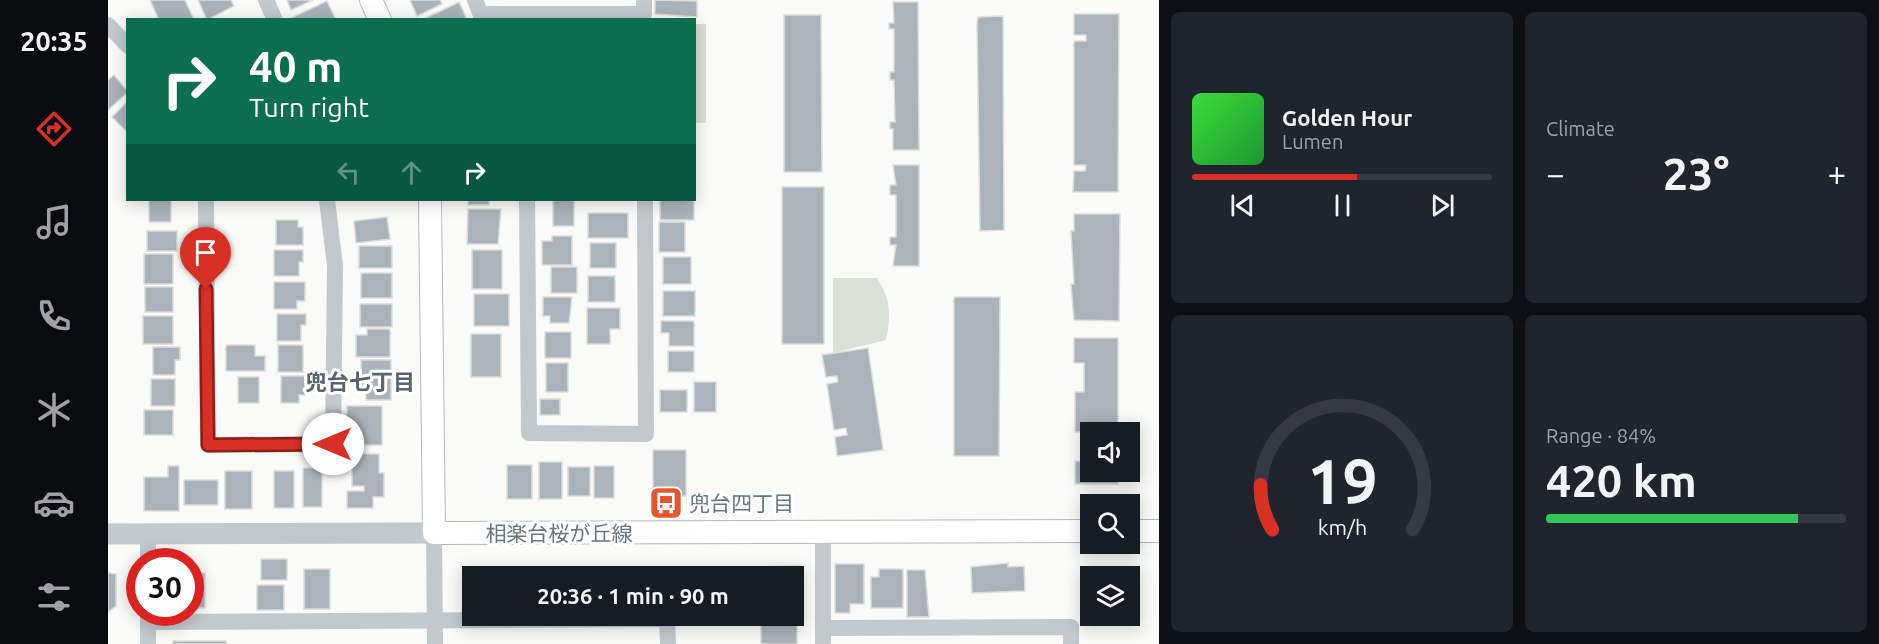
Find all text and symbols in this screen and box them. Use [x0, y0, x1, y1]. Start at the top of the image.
text: 20:35 [20, 26, 88, 56]
icon: right [150, 42, 228, 120]
text: 40 m [249, 43, 343, 90]
text: Turn right [249, 92, 369, 122]
text: Golden Hour [1282, 105, 1412, 130]
icon: directions [33, 108, 75, 150]
text: Climate [1546, 117, 1615, 140]
text: Lumen [1282, 130, 1343, 153]
text: 23° [1663, 148, 1729, 199]
text: − [1546, 155, 1565, 192]
text: + [1827, 155, 1846, 192]
icon: left [332, 156, 365, 189]
icon: ahead [395, 156, 428, 189]
icon: right [458, 156, 491, 189]
icon: previous [1226, 189, 1259, 222]
icon: pause [1326, 189, 1359, 222]
icon: next [1426, 189, 1459, 222]
icon: music [33, 201, 75, 243]
pin [180, 227, 231, 289]
icon: arrive [189, 236, 222, 269]
icon: phone [33, 295, 75, 337]
district label: 兜台七丁目 [305, 369, 415, 394]
icon: climate [33, 389, 75, 431]
position arrow [301, 412, 365, 476]
map controls [1080, 422, 1140, 626]
button: sound [1080, 422, 1140, 482]
text: Range · 84% [1546, 424, 1656, 447]
text: 19 [1307, 446, 1377, 516]
text: 420 km [1546, 455, 1697, 506]
icon: car [33, 482, 75, 524]
bus stop icon: 兜台四丁目 [648, 485, 684, 521]
place label: 兜台四丁目 [689, 491, 794, 515]
button: search [1080, 494, 1140, 554]
text: km/h [1317, 516, 1367, 540]
street label: 相楽台桜が丘線 [486, 521, 633, 545]
speed limit sign: 30 [126, 548, 204, 626]
button: layers [1080, 566, 1140, 626]
icon: filters [33, 576, 75, 618]
text: 20:36 · 1 min · 90 m [537, 583, 729, 608]

